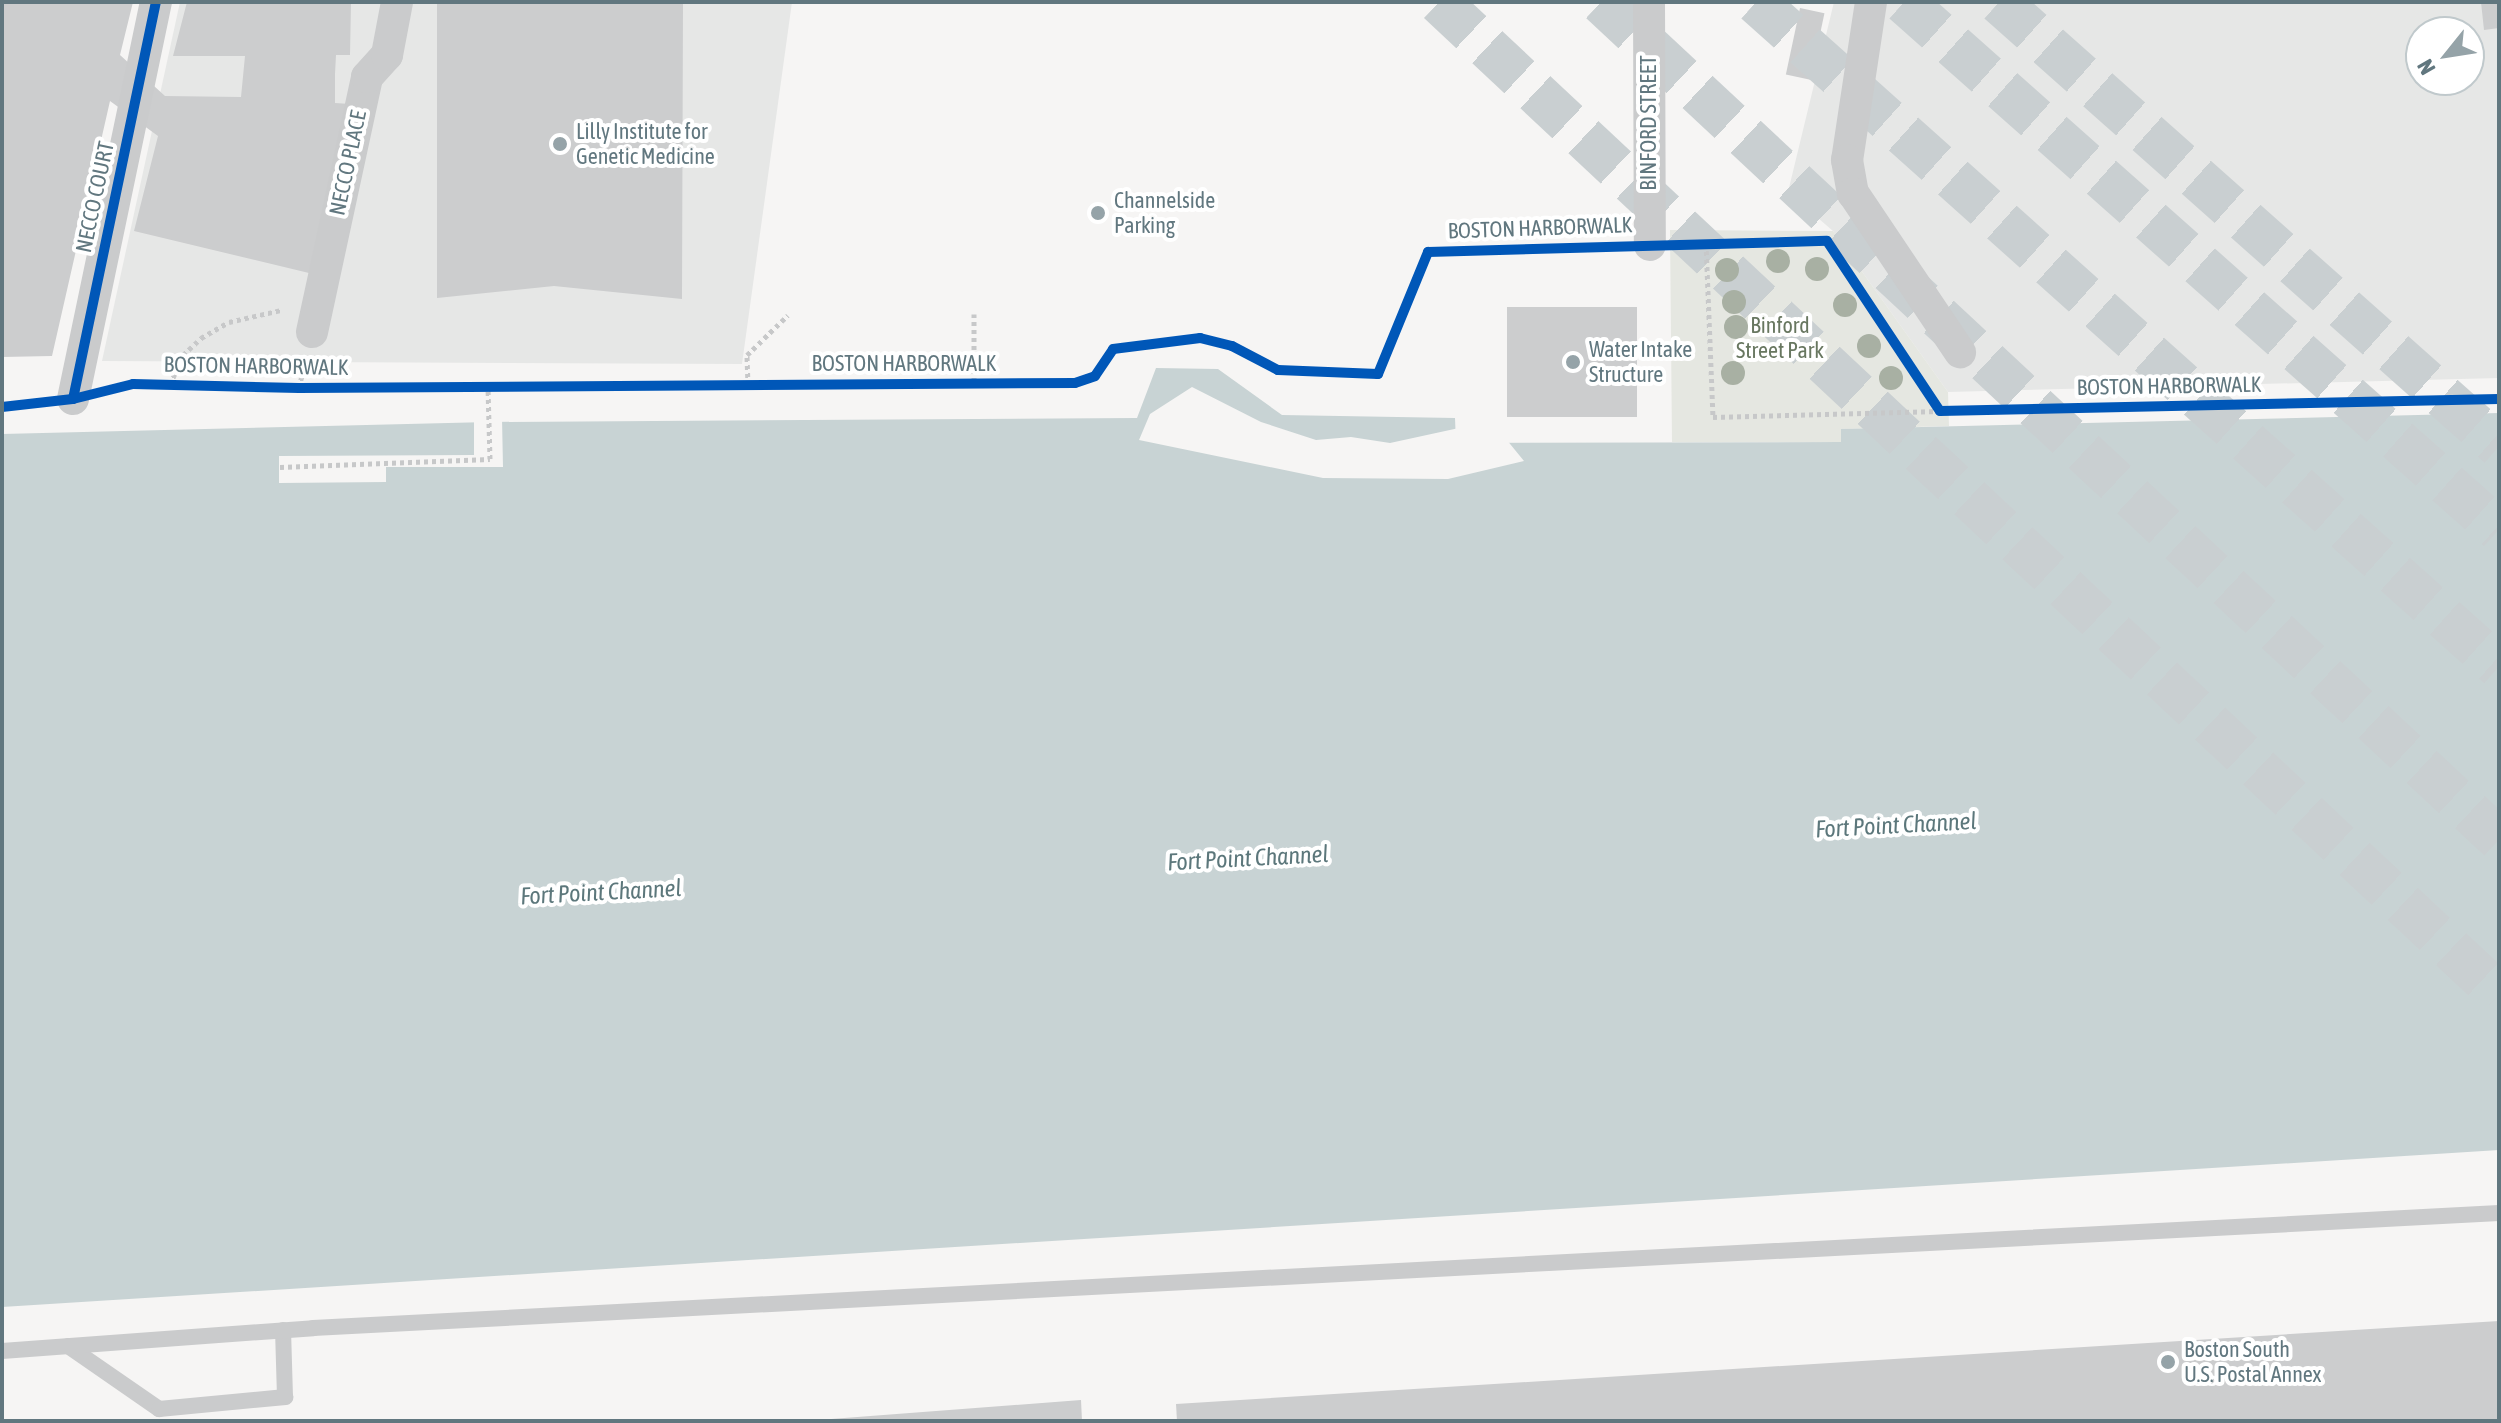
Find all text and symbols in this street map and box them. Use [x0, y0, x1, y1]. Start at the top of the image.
north arrow [2405, 16, 2485, 96]
street label: BINFORD STREET [1636, 55, 1662, 191]
text: N [2411, 55, 2440, 79]
street label: NECCO PLACE [324, 108, 372, 218]
place label: Lilly Institute for Genetic Medicine [576, 118, 715, 170]
marker: Lilly Institute for Genetic Medicine [551, 135, 569, 153]
street label: NECCO COURT [70, 139, 120, 255]
place label: Channelside Parking [1114, 187, 1215, 238]
marker: Channelside Parking [1089, 204, 1107, 222]
street label: BOSTON HARBORWALK [1447, 212, 1633, 244]
park label: Binford Street Park [1736, 312, 1824, 364]
place label: Water Intake Structure [1589, 336, 1692, 388]
street label: BOSTON HARBORWALK [163, 351, 349, 381]
street label: BOSTON HARBORWALK [812, 351, 996, 377]
marker: Water Intake Structure [1564, 353, 1582, 371]
street label: BOSTON HARBORWALK [2076, 371, 2262, 401]
water label: Fort Point Channel [1814, 806, 1978, 844]
water label: Fort Point Channel [1166, 839, 1330, 877]
water label: Fort Point Channel [519, 873, 683, 911]
place label: Boston South U.S. Postal Annex [2184, 1336, 2321, 1388]
marker: Boston South U.S. Postal Annex [2159, 1353, 2177, 1371]

